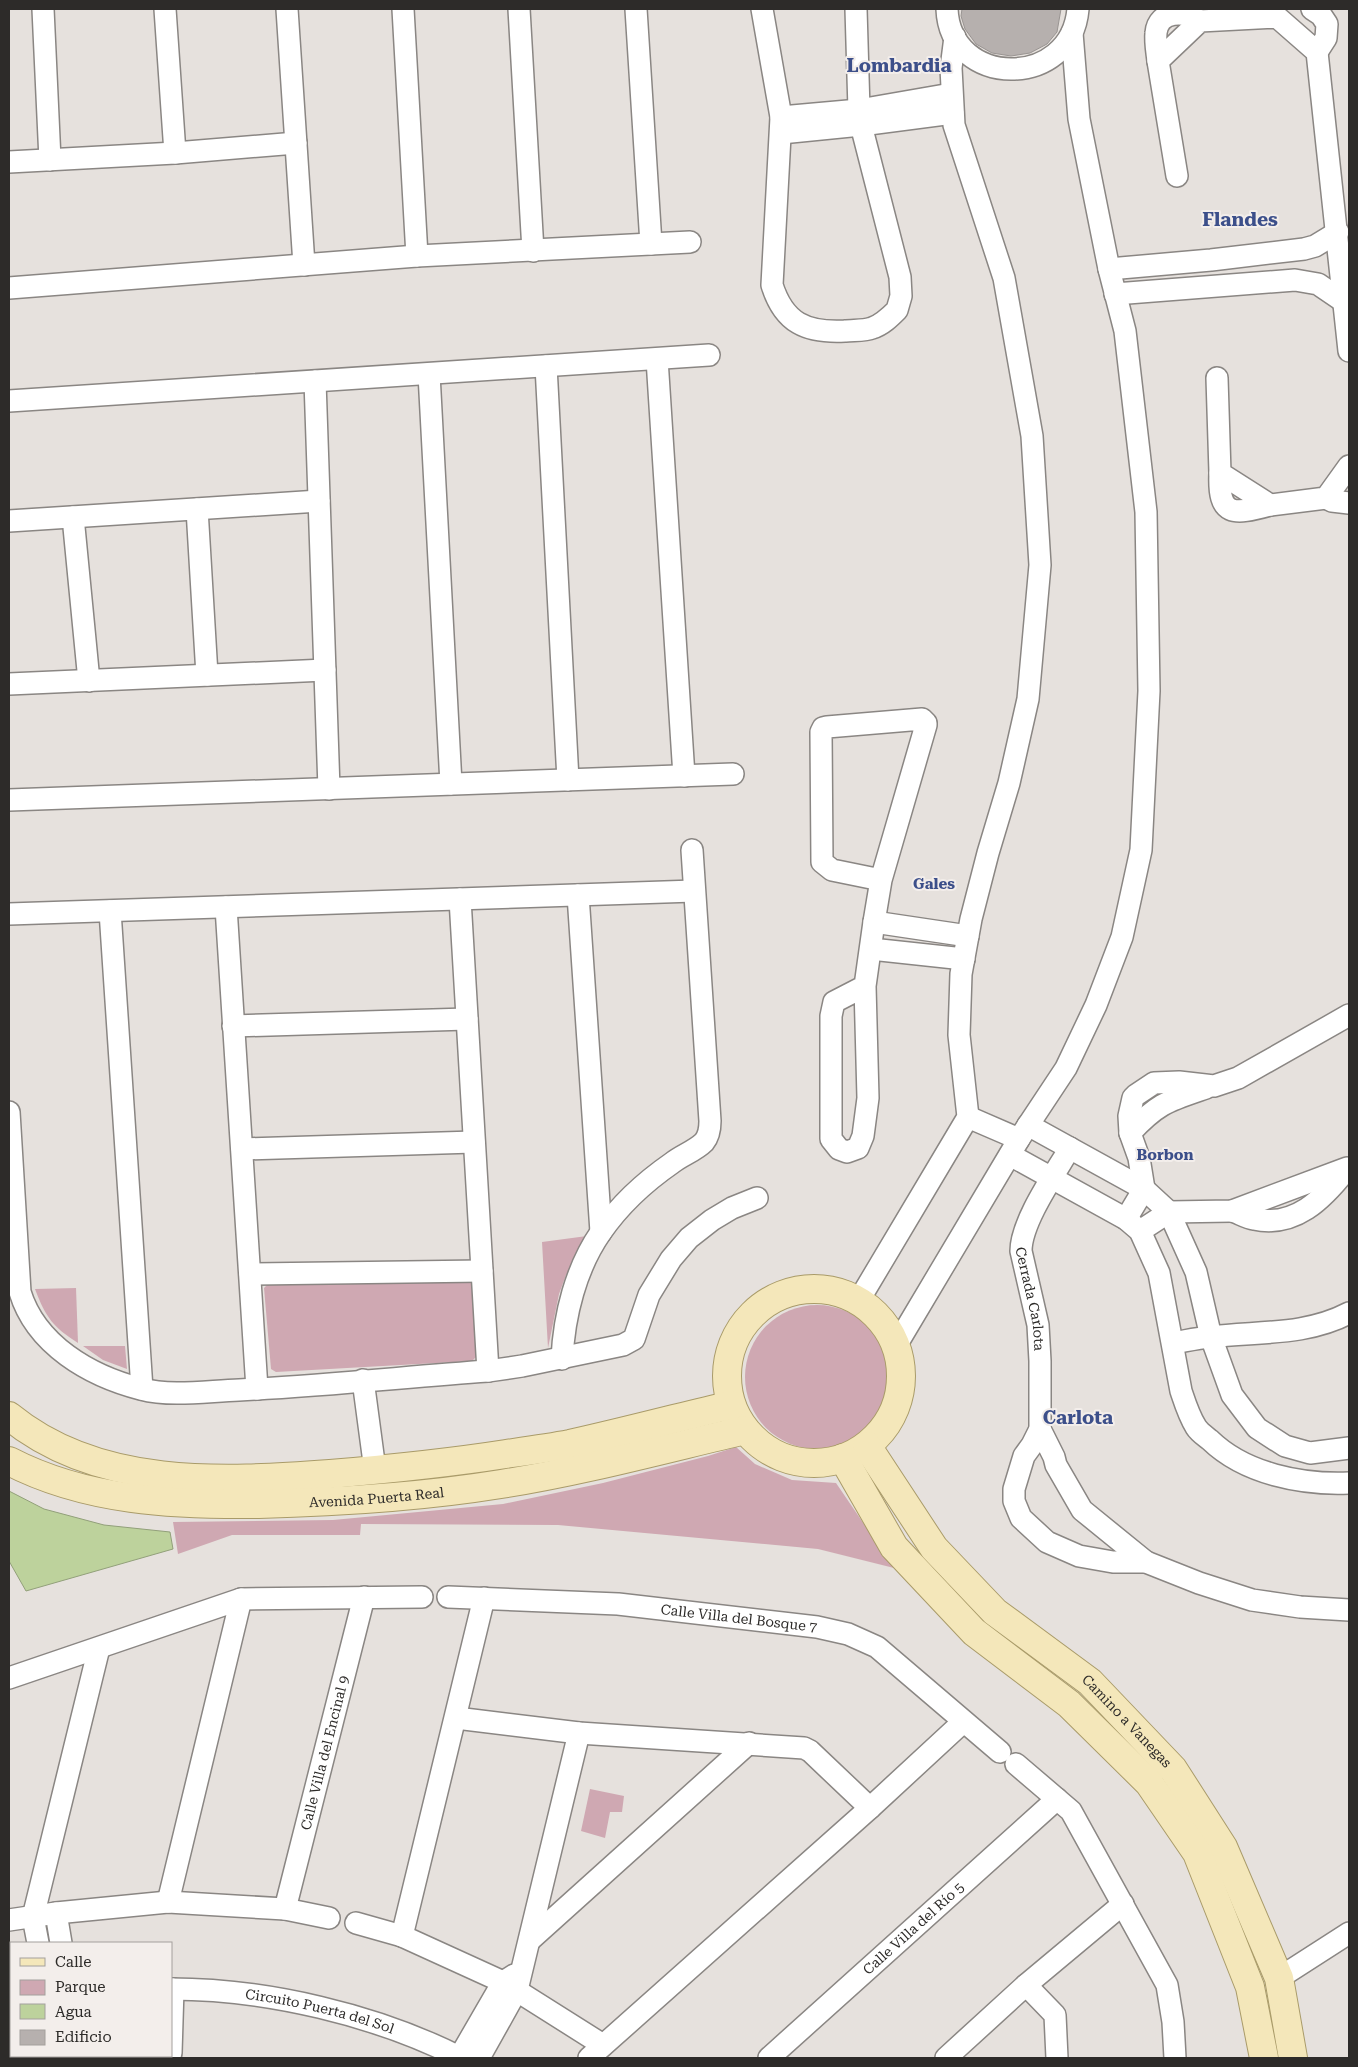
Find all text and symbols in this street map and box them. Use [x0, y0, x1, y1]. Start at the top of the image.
district label: Lombardia [846, 54, 952, 77]
district label: Flandes [1202, 208, 1278, 231]
district label: Gales [913, 875, 955, 893]
district label: Borbon [1136, 1146, 1194, 1164]
street label: Cerrada Carlota [1012, 1245, 1047, 1352]
district label: Carlota [1043, 1406, 1113, 1429]
street label: Avenida Puerta Real [309, 1484, 446, 1510]
street label: Calle Villa del Bosque 7 [660, 1601, 818, 1635]
street label: Camino a Vanegas [1079, 1671, 1175, 1771]
street label: Calle Villa del Encinal 9 [297, 1674, 352, 1832]
street label: Calle Villa del Río 5 [859, 1879, 967, 1978]
legend [10, 1942, 172, 2057]
text: Calle [55, 1953, 91, 1971]
text: Parque [55, 1978, 106, 1996]
street label: Circuito Puerta del Sol [244, 1986, 397, 2037]
text: Agua [55, 2003, 92, 2021]
text: Edificio [55, 2028, 112, 2046]

